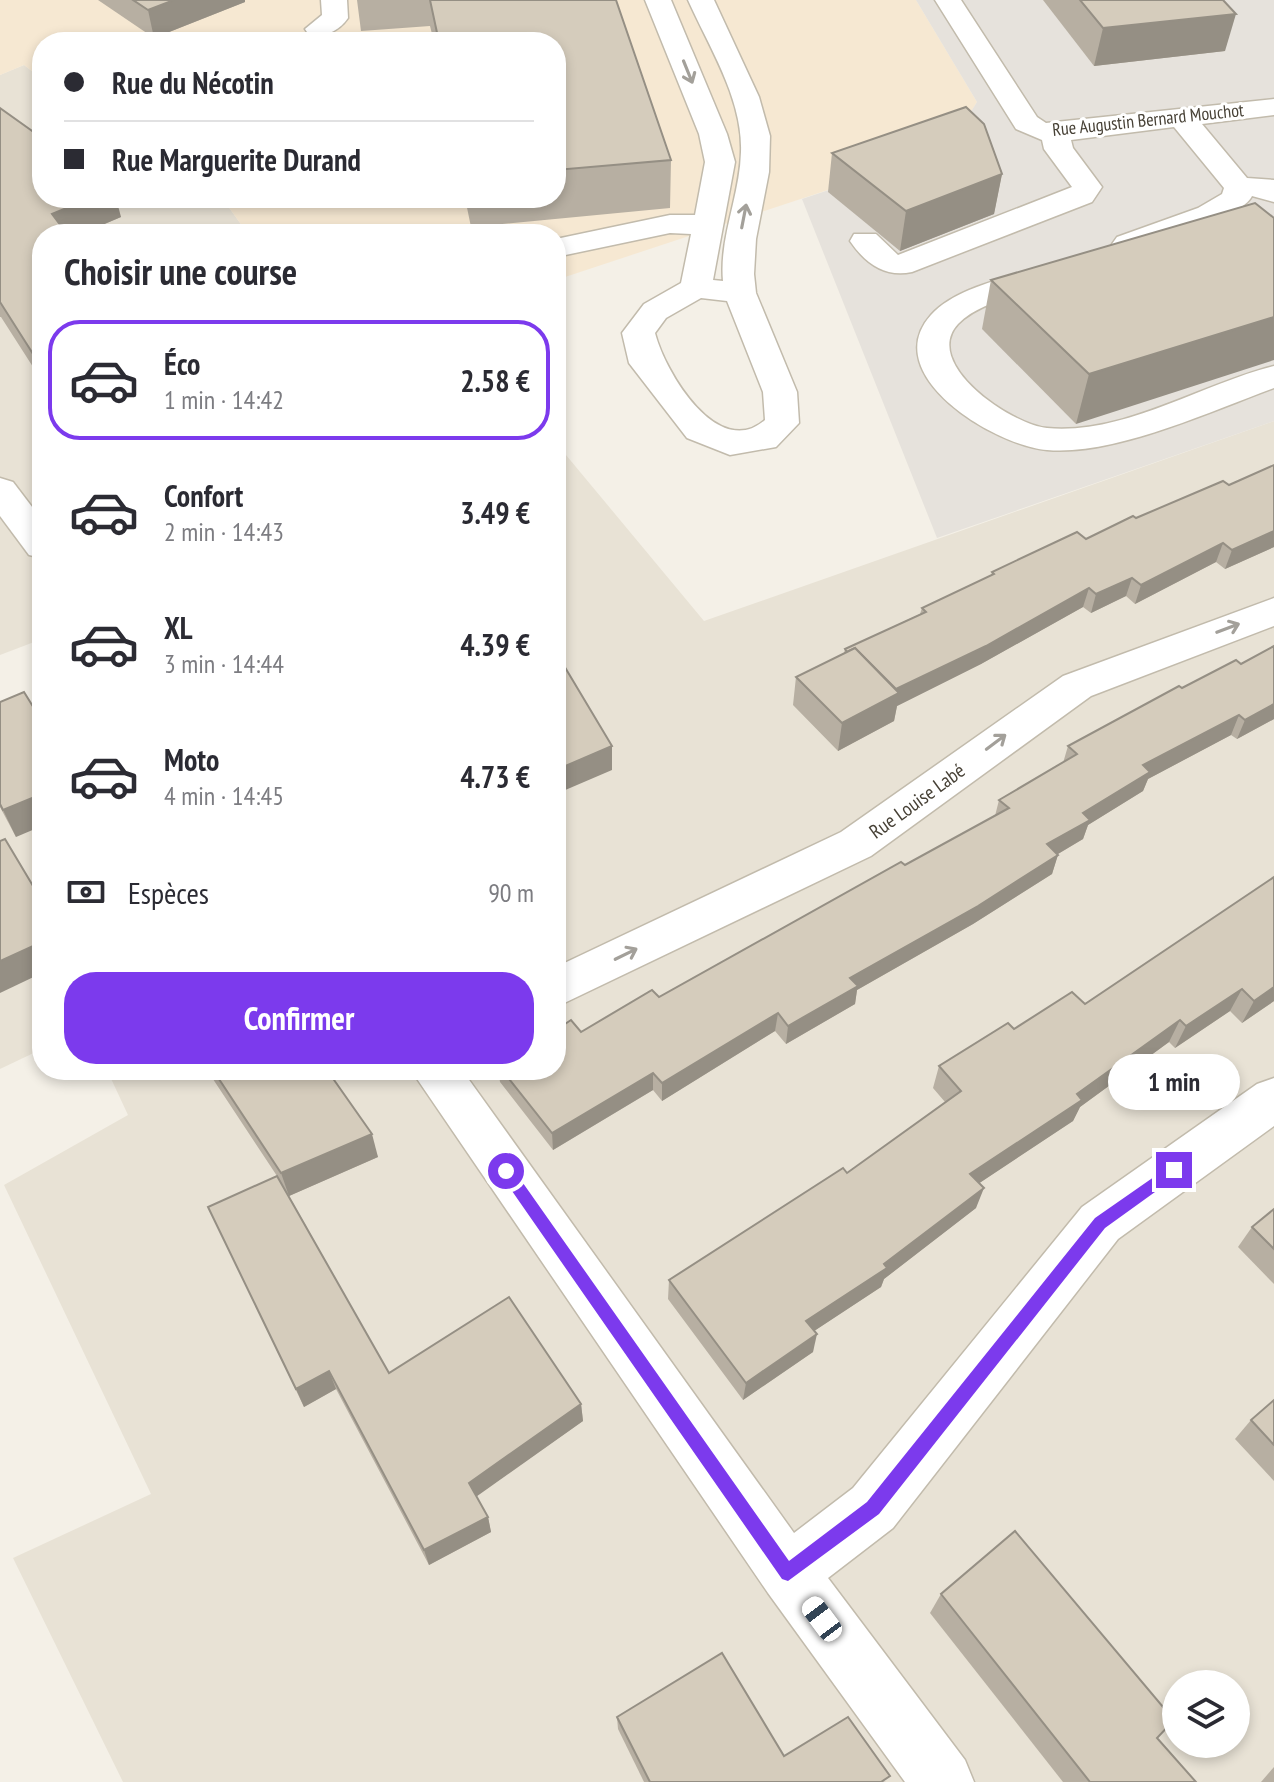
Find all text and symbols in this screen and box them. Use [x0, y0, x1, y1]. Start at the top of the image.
one-way arrow [682, 59, 696, 84]
text: Rue du Nécotin [112, 63, 274, 102]
street label: Rue Augustin Bernard Mouchot [1051, 98, 1245, 141]
text: Rue Marguerite Durand [112, 140, 361, 179]
one-way arrow [738, 204, 753, 230]
text: Choisir une course [64, 248, 297, 295]
icon: car [68, 344, 140, 416]
text: Éco [164, 344, 200, 383]
text: 2.58 € [460, 361, 530, 400]
text: 1 min · 14:42 [164, 383, 284, 416]
icon: car [68, 476, 140, 548]
text: Confort [164, 476, 243, 515]
text: 3.49 € [460, 493, 530, 532]
text: 2 min · 14:43 [164, 515, 284, 548]
icon: car [68, 608, 140, 680]
text: XL [164, 608, 193, 647]
one-way arrow [1215, 620, 1240, 634]
text: 4.39 € [460, 625, 530, 664]
text: 3 min · 14:44 [164, 647, 284, 680]
one-way arrow [985, 734, 1007, 751]
icon: car [68, 740, 140, 812]
text: Moto [164, 740, 219, 779]
text: 4.73 € [460, 757, 530, 796]
street label: Rue Louise Labé [864, 758, 970, 844]
text: 4 min · 14:45 [164, 779, 284, 812]
icon: cash [64, 870, 108, 914]
text: Espèces [128, 873, 209, 912]
text: 90 m [488, 876, 534, 909]
one-way arrow [614, 946, 638, 961]
button: Confirmer [64, 972, 534, 1064]
callout: 1 min [1108, 1054, 1240, 1110]
text: 1 min [1148, 1065, 1200, 1098]
route end [1156, 1152, 1192, 1188]
route start [488, 1153, 524, 1189]
car [798, 1593, 846, 1645]
map controls [1162, 1670, 1250, 1758]
button: layers [1162, 1670, 1250, 1758]

